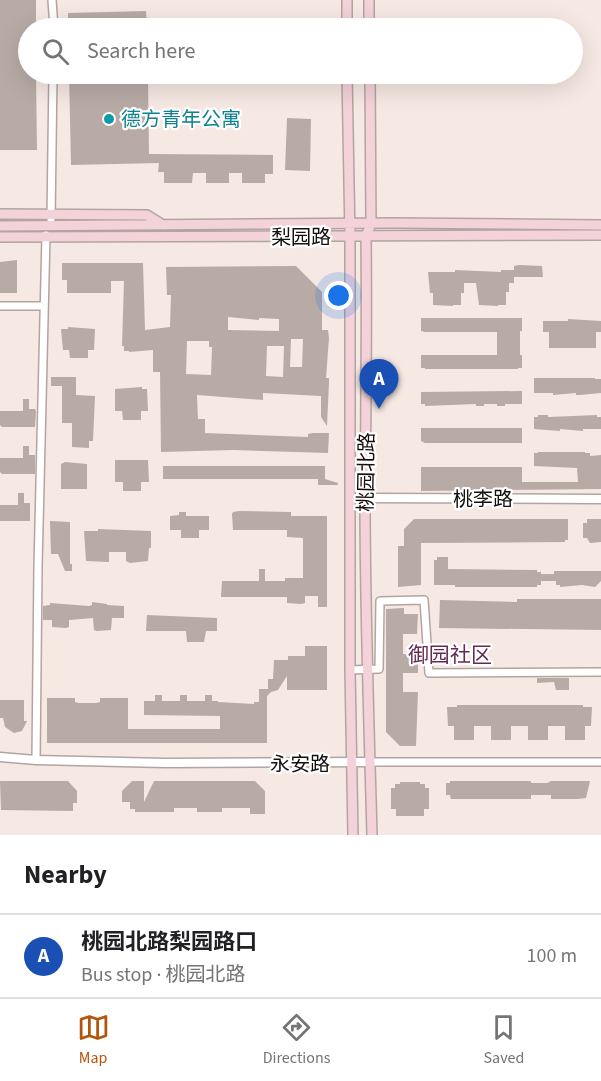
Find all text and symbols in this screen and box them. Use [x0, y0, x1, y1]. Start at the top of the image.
search box [18, 18, 583, 84]
icon: search [39, 35, 72, 68]
text: Search here [87, 35, 195, 67]
place label: 德方青年公寓 [121, 106, 241, 134]
marker: 德方青年公寓 [102, 112, 116, 126]
street label: 梨园路 [271, 224, 331, 252]
your location [324, 281, 353, 310]
pin: A [360, 360, 398, 409]
street label: 桃园北路 [352, 432, 382, 512]
street label: 桃李路 [453, 486, 513, 514]
district label: 御园社区 [408, 640, 492, 670]
street label: 永安路 [270, 751, 330, 779]
text: Nearby [24, 856, 107, 893]
text: 桃园北路梨园路口 [81, 926, 257, 958]
text: A [38, 942, 49, 970]
text: 100 m [527, 942, 577, 970]
text: Bus stop · 桃园北路 [81, 961, 245, 989]
tab: Map [77, 1011, 110, 1069]
tab: Directions [263, 1011, 330, 1069]
tab: Saved [484, 1011, 524, 1069]

